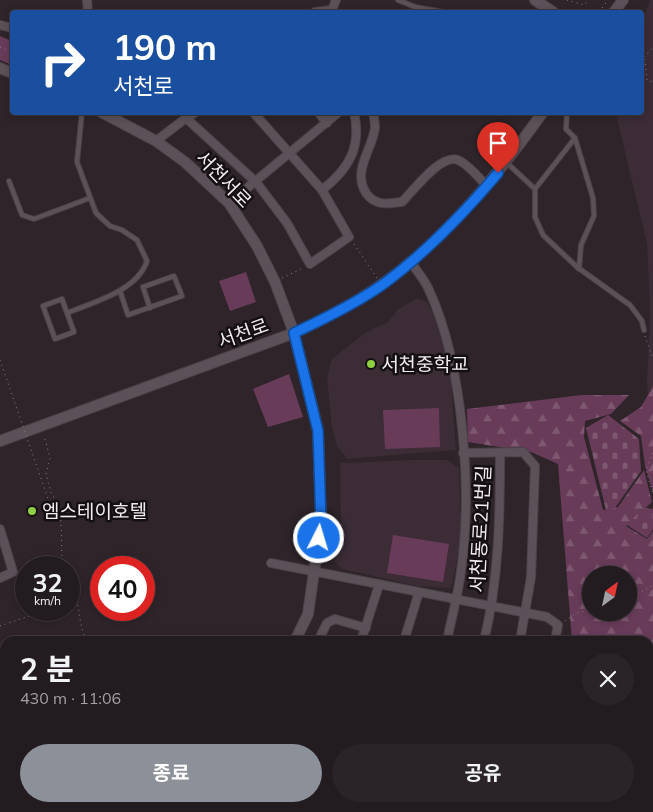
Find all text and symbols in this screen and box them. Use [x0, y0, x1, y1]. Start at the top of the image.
text: 190 m [113, 25, 217, 69]
icon: right [30, 30, 95, 95]
text: 서천로 [113, 72, 174, 100]
pin [477, 122, 519, 173]
icon: arrive [484, 129, 512, 157]
street label: 서천서로 [191, 146, 257, 212]
street label: 서천로 [214, 313, 272, 353]
place label: 서천중학교 [381, 352, 468, 376]
marker: 서천중학교 [365, 358, 377, 370]
street label: 서천동로21번길 [465, 465, 495, 593]
place label: 엠스테이호텔 [42, 499, 147, 523]
marker: 엠스테이호텔 [26, 505, 38, 517]
position arrow [292, 511, 344, 563]
speed limit sign: 40 [90, 556, 155, 621]
north arrow [582, 566, 638, 621]
map controls [582, 566, 637, 621]
text: 32 [32, 567, 63, 598]
text: km/h [34, 593, 61, 608]
text: 2 분 [20, 650, 74, 688]
button: close [582, 653, 634, 705]
text: 430 m · 11:06 [20, 688, 121, 708]
button: 종료 [20, 744, 322, 802]
button: 공유 [332, 744, 634, 802]

